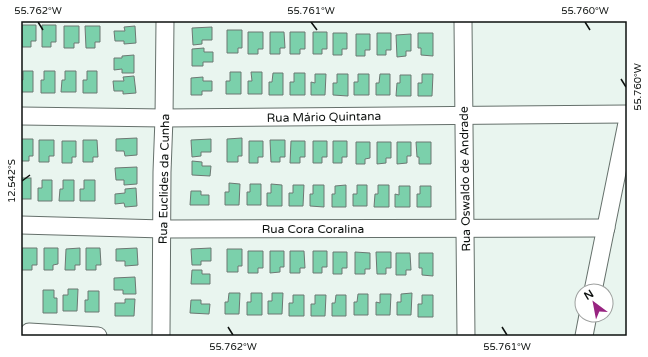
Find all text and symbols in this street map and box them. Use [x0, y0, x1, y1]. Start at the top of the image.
text: 55.762°W [14, 5, 62, 17]
text: 55.761°W [287, 5, 335, 17]
text: 55.760°W [561, 5, 609, 17]
text: 55.760°W [632, 63, 644, 111]
street label: Rua Oswaldo de Andrade [457, 106, 473, 252]
street label: Rua Mário Quintana [267, 109, 381, 125]
street label: Rua Euclides da Cunha [156, 114, 172, 244]
text: 12.542°S [6, 159, 18, 203]
street label: Rua Cora Coralina [262, 222, 364, 236]
north arrow [574, 283, 614, 323]
text: N [582, 287, 596, 303]
text: 55.762°W [209, 341, 257, 353]
text: 55.761°W [483, 341, 531, 353]

